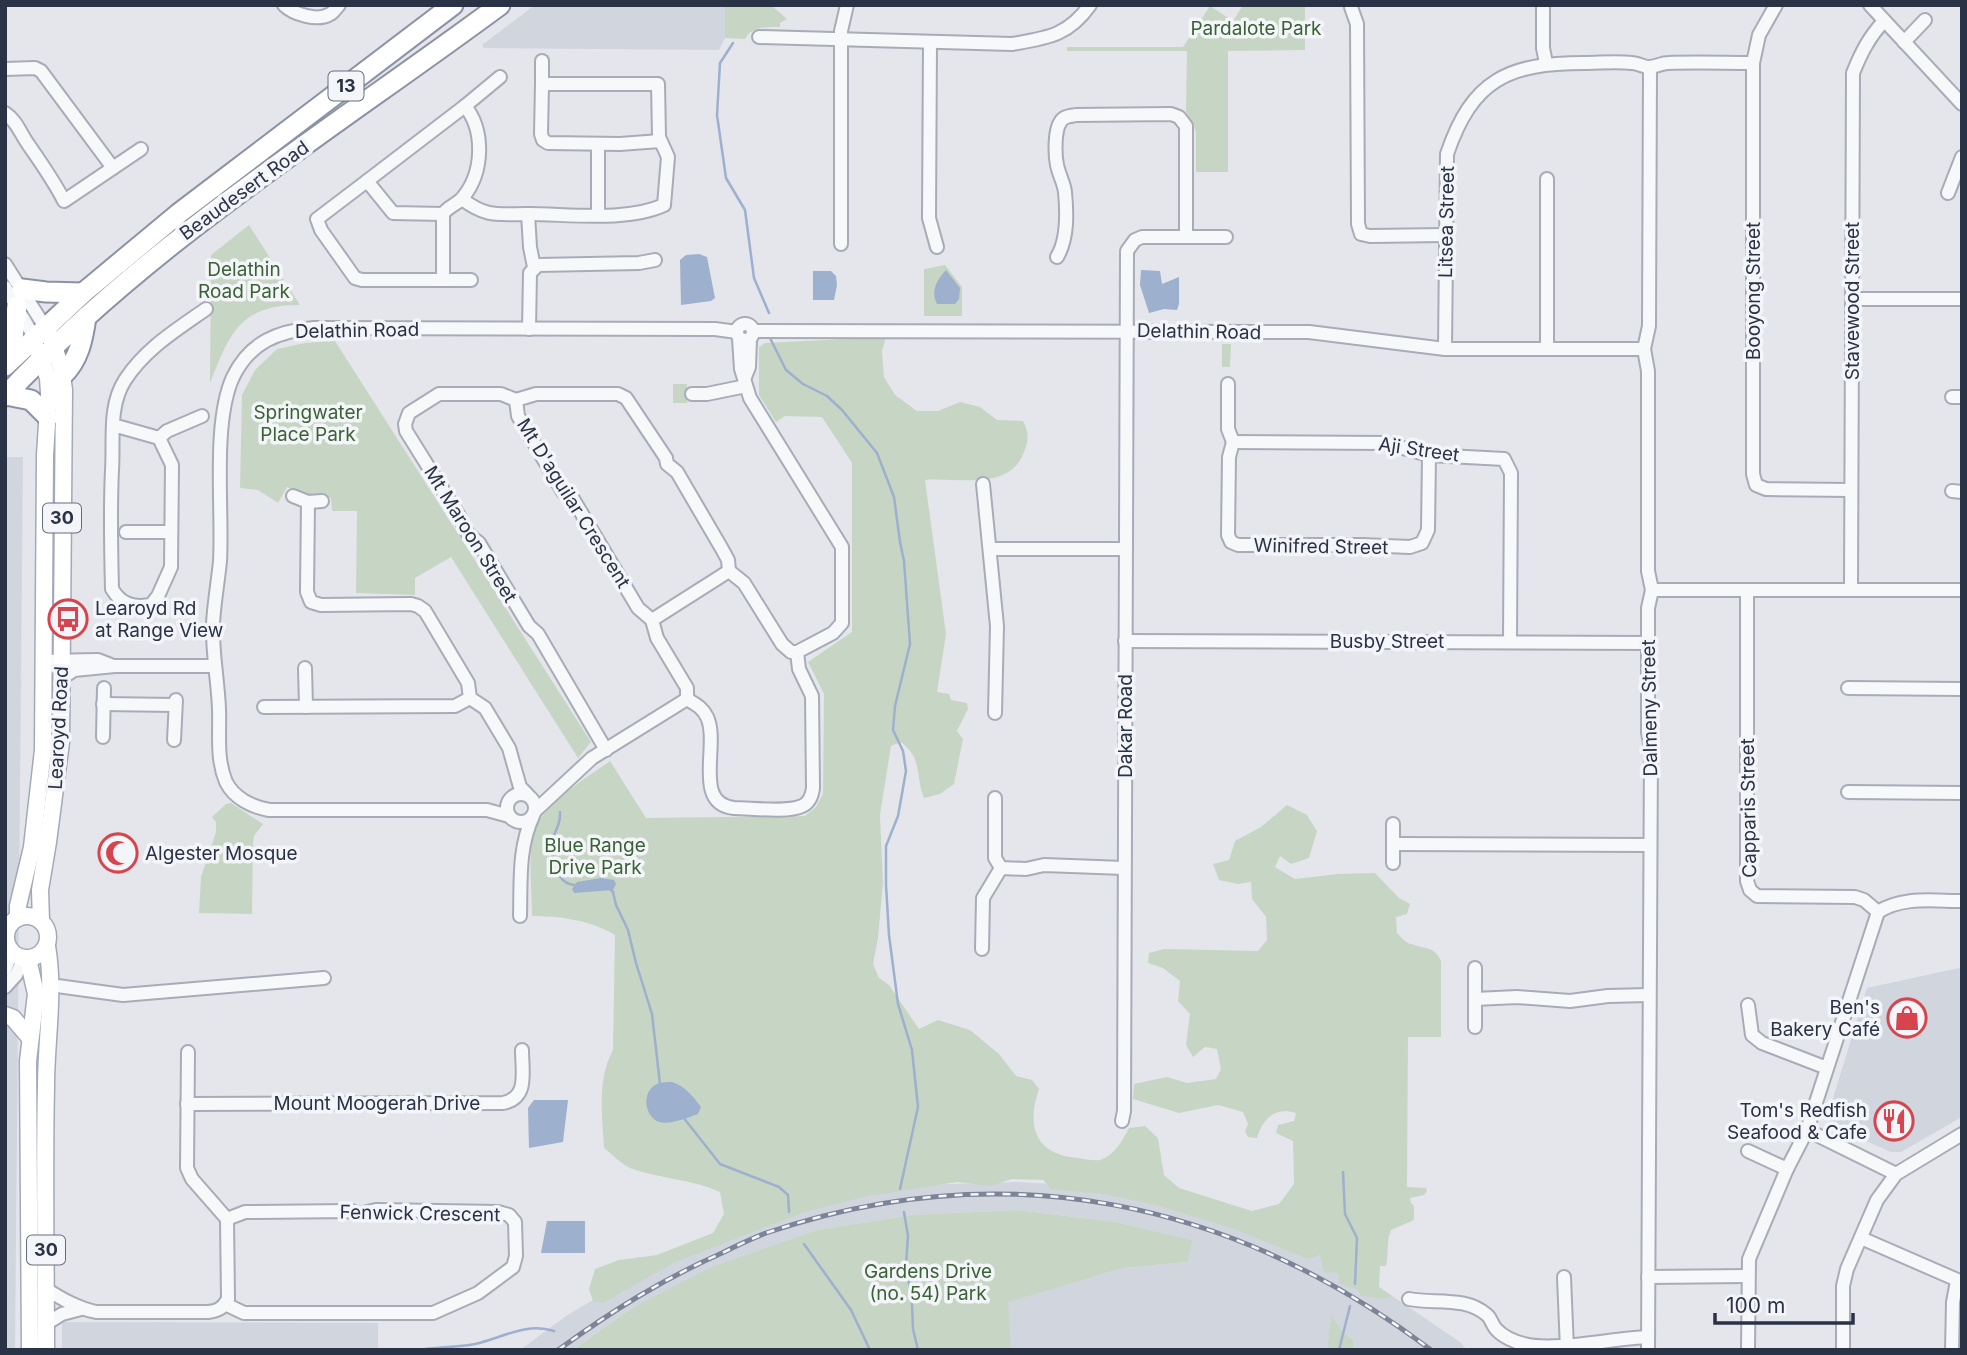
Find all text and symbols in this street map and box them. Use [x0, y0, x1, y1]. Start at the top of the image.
park label: Pardalote Park [1190, 17, 1322, 40]
road number: 13 [328, 72, 364, 100]
street label: Beaudesert Road [175, 136, 313, 245]
street label: Litsea Street [1434, 166, 1459, 278]
street label: Booyong Street [1742, 222, 1765, 360]
street label: Stavewood Street [1841, 222, 1864, 380]
park label: Delathin Road Park [198, 258, 290, 303]
street label: Delathin Road [295, 318, 419, 343]
street label: Delathin Road [1137, 319, 1261, 344]
park label: Springwater Place Park [253, 401, 363, 446]
street label: Mt D'aguilar Crescent [512, 414, 635, 592]
street label: Aji Street [1377, 432, 1461, 467]
street label: Mt Maroon Street [419, 462, 522, 607]
road number: 30 [43, 504, 81, 532]
street label: Winifred Street [1253, 534, 1389, 559]
place label: Learoyd Rd at Range View [95, 597, 223, 642]
bus stop icon: Learoyd Rd at Range View [47, 598, 89, 640]
street label: Busby Street [1330, 630, 1444, 653]
street label: Dalmeny Street [1637, 639, 1662, 777]
street label: Learoyd Road [44, 666, 73, 790]
street label: Dakar Road [1114, 674, 1137, 778]
street label: Capparis Street [1736, 738, 1761, 878]
mosque icon: Algester Mosque [97, 832, 139, 874]
park label: Blue Range Drive Park [544, 834, 646, 879]
place label: Algester Mosque [145, 842, 298, 865]
place label: Ben's Bakery Café [1770, 996, 1880, 1041]
shop icon: Ben's Bakery Café [1886, 997, 1928, 1039]
street label: Mount Moogerah Drive [274, 1092, 480, 1115]
place label: Tom's Redfish Seafood & Cafe [1727, 1099, 1867, 1144]
restaurant icon: Tom's Redfish Seafood & Cafe [1873, 1100, 1915, 1142]
street label: Fenwick Crescent [339, 1201, 501, 1226]
road number: 30 [27, 1236, 65, 1265]
park label: Gardens Drive (no. 54) Park [864, 1260, 992, 1305]
scale bar [1715, 1282, 1853, 1326]
text: 100 m [1726, 1293, 1785, 1318]

